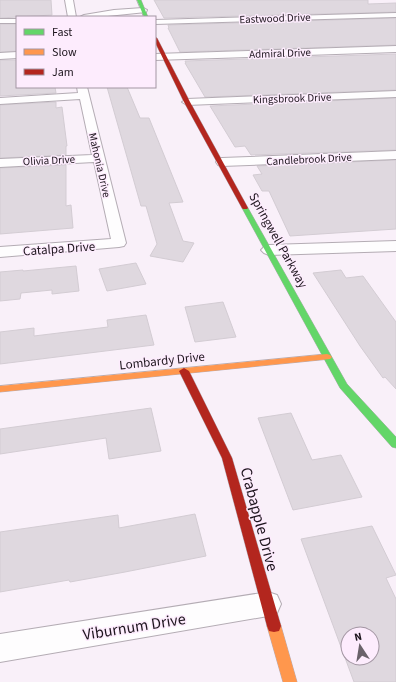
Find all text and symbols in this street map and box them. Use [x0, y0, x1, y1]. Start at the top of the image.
street label: Eastwood Drive [239, 10, 311, 27]
legend [16, 16, 156, 88]
text: Fast [52, 24, 72, 41]
text: Slow [52, 44, 77, 61]
street label: Admiral Drive [249, 45, 312, 62]
text: Jam [52, 64, 74, 81]
street label: Kingsbrook Drive [253, 90, 332, 107]
street label: Mahonia Drive [85, 131, 114, 199]
street label: Candlebrook Drive [266, 150, 353, 169]
street label: Olivia Drive [23, 152, 76, 169]
street label: Springwell Parkway [244, 190, 312, 291]
street label: Catalpa Drive [22, 238, 96, 260]
street label: Lombardy Drive [118, 348, 206, 374]
street label: Crabapple Drive [235, 465, 283, 574]
street label: Viburnum Drive [81, 608, 187, 646]
north arrow [340, 626, 380, 666]
text: N [353, 629, 363, 645]

